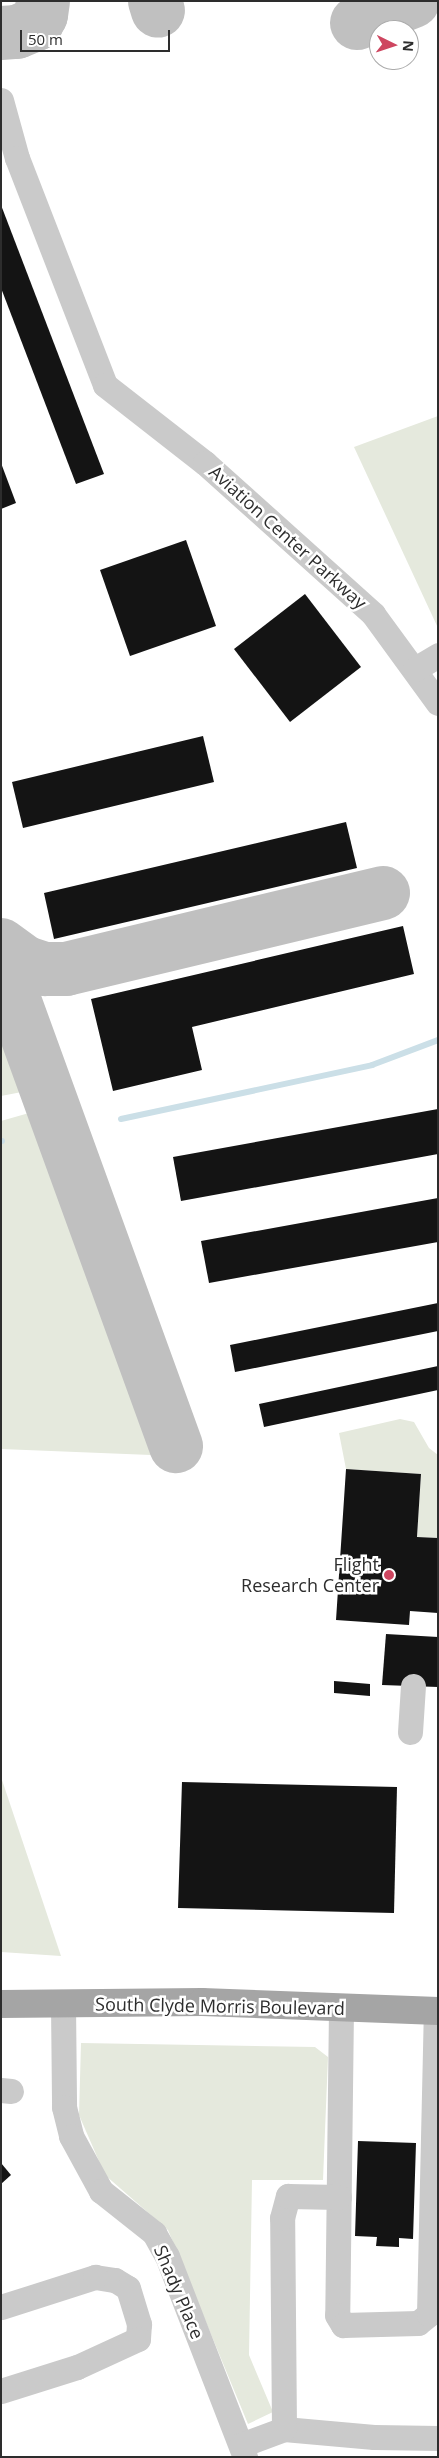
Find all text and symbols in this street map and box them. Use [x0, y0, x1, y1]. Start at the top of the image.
scale bar [22, 20, 172, 52]
north arrow [369, 20, 419, 70]
text: 50 m [28, 29, 63, 49]
text: N [399, 40, 418, 52]
street label: Aviation Center Parkway [205, 461, 371, 613]
place label: Flight Research Center [241, 1554, 379, 1596]
marker: Flight Research Center [383, 1569, 395, 1581]
street label: South Clyde Morris Boulevard [95, 1993, 345, 2019]
street label: Shady Place [150, 2242, 208, 2342]

